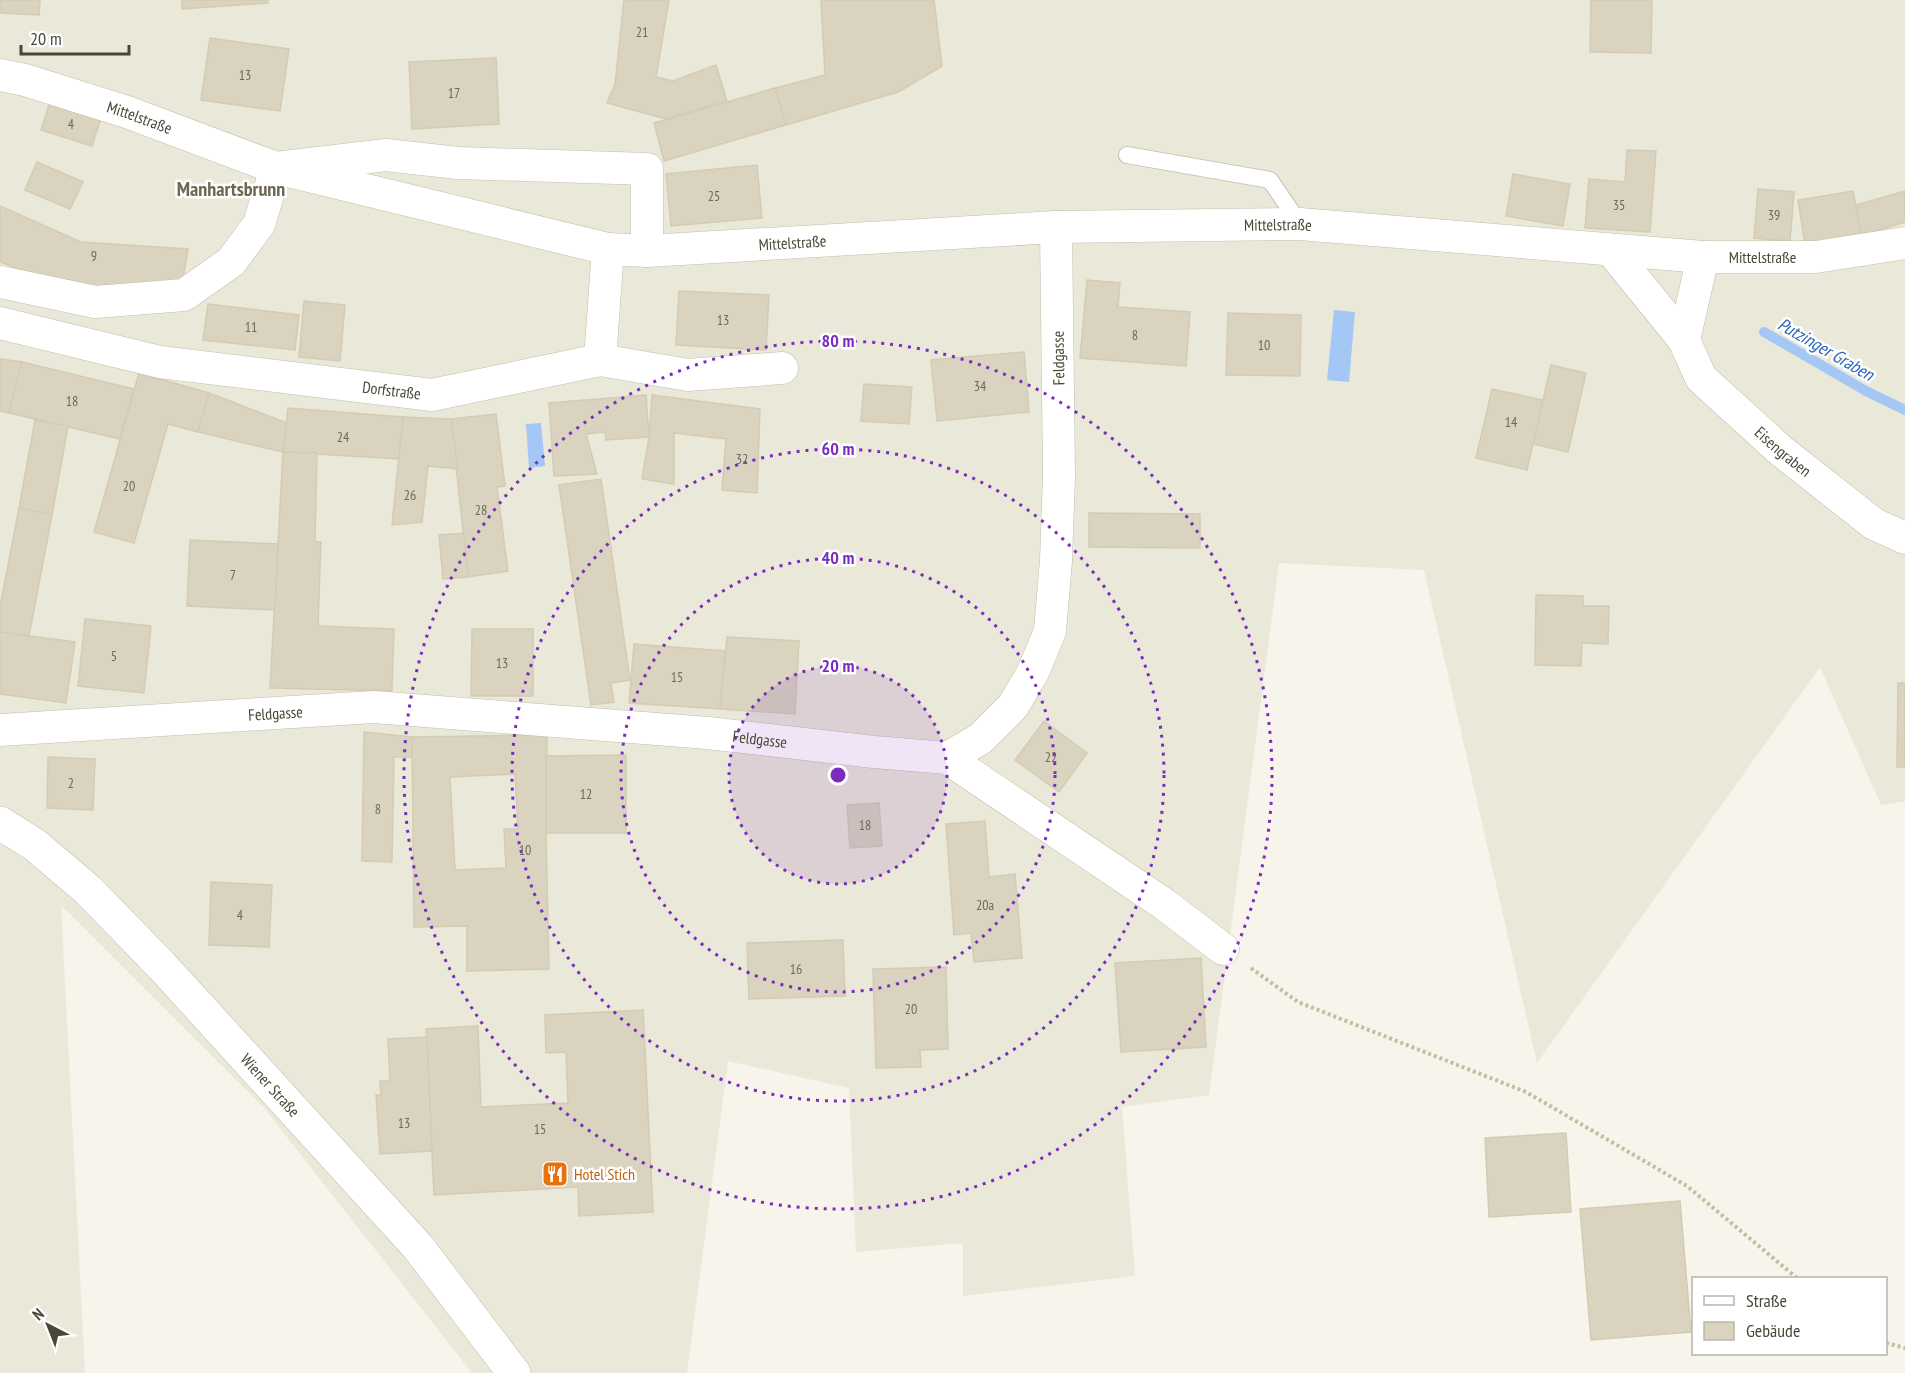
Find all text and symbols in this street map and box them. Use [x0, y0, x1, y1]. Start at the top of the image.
scale bar [21, 18, 129, 56]
house number: 21 [636, 23, 648, 41]
text: 20 m [30, 27, 62, 50]
house number: 13 [239, 66, 251, 84]
house number: 17 [448, 84, 460, 102]
street label: Mittelstraße [105, 96, 175, 138]
house number: 4 [68, 115, 75, 133]
district label: Manhartsbrunn [177, 176, 285, 202]
house number: 25 [708, 187, 720, 205]
house number: 35 [1613, 196, 1625, 214]
house number: 39 [1768, 206, 1780, 224]
street label: Mittelstraße [1244, 214, 1313, 235]
street label: Mittelstraße [758, 231, 827, 254]
house number: 9 [91, 247, 97, 265]
street label: Mittelstraße [1729, 247, 1796, 267]
house number: 13 [717, 311, 729, 329]
water label: Putzinger Graben [1774, 312, 1879, 386]
house number: 11 [245, 318, 257, 336]
house number: 8 [1132, 326, 1138, 344]
text: 80 m [822, 329, 854, 352]
street label: Feldgasse [1048, 331, 1068, 385]
house number: 10 [1258, 336, 1270, 354]
street label: Dorfstraße [361, 377, 422, 404]
house number: 34 [974, 377, 987, 395]
house number: 18 [66, 392, 78, 410]
house number: 14 [1505, 413, 1518, 431]
street label: Eisengraben [1751, 422, 1815, 481]
house number: 24 [337, 428, 350, 446]
text: 60 m [822, 437, 854, 460]
house number: 32 [736, 450, 748, 468]
house number: 20 [123, 477, 135, 495]
house number: 26 [404, 486, 416, 504]
house number: 28 [475, 501, 487, 519]
text: 40 m [822, 546, 854, 569]
house number: 7 [230, 566, 236, 584]
house number: 5 [111, 647, 117, 665]
house number: 13 [496, 654, 508, 672]
text: 20 m [822, 654, 854, 677]
house number: 15 [671, 668, 683, 686]
street label: Feldgasse [248, 701, 303, 725]
street label: Feldgasse [732, 726, 788, 752]
house number: 22 [1045, 748, 1057, 766]
centre of rings [828, 765, 848, 785]
house number: 2 [68, 774, 74, 792]
house number: 12 [580, 785, 592, 803]
house number: 8 [375, 800, 381, 818]
house number: 18 [859, 816, 871, 834]
house number: 10 [519, 841, 531, 859]
house number: 20a [976, 896, 994, 914]
house number: 4 [237, 906, 244, 924]
house number: 16 [790, 960, 802, 978]
house number: 20 [905, 1000, 917, 1018]
street label: Wiener Straße [237, 1049, 304, 1121]
house number: 13 [398, 1114, 410, 1132]
house number: 15 [534, 1120, 546, 1138]
restaurant icon: Hotel Stich [540, 1159, 570, 1189]
place label: Hotel Stich [574, 1164, 635, 1184]
legend [1692, 1277, 1887, 1355]
text: Straße [1746, 1289, 1787, 1312]
north arrow [18, 1295, 78, 1355]
text: N [28, 1304, 48, 1324]
text: Gebäude [1746, 1319, 1800, 1342]

